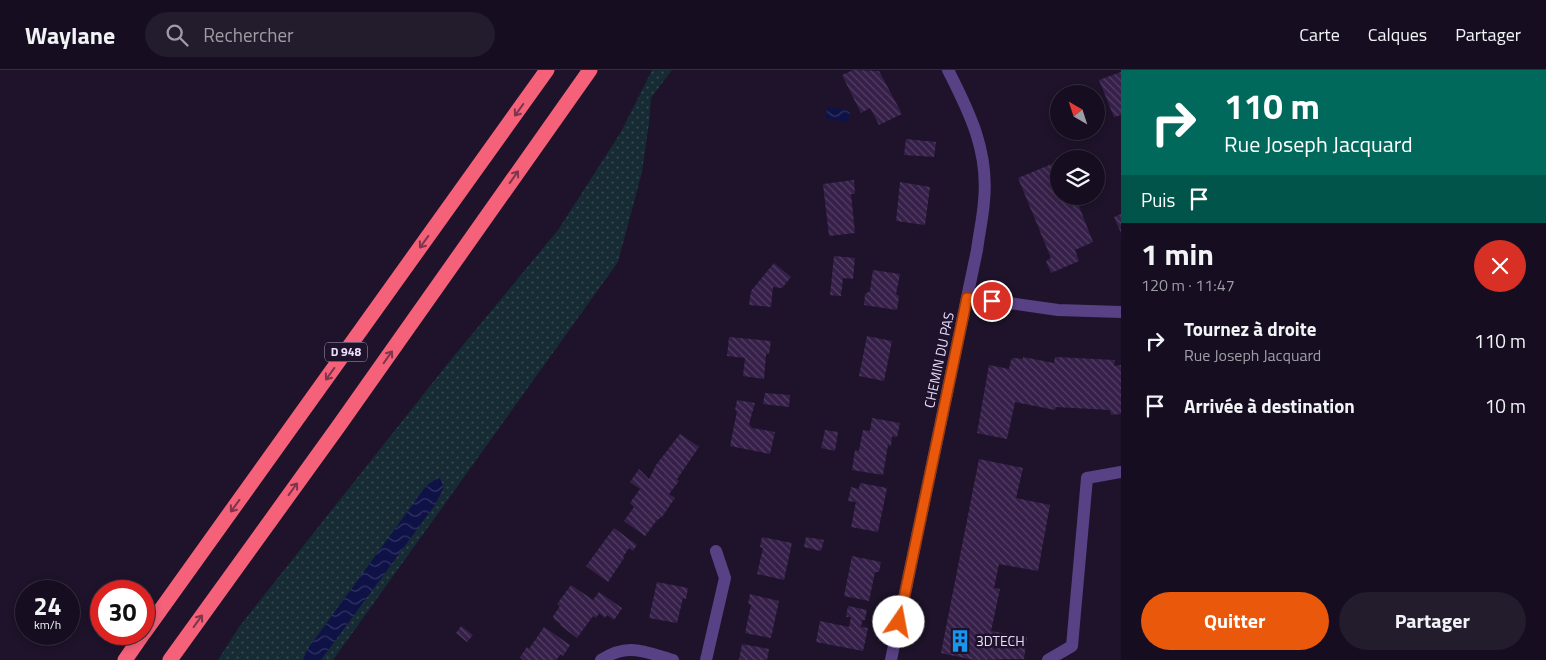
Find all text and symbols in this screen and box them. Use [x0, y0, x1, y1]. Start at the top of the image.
search box [145, 12, 495, 57]
text: Waylane [25, 17, 115, 53]
text: Rechercher [203, 20, 294, 49]
icon: search [163, 21, 191, 49]
text: Carte [1299, 21, 1340, 48]
text: Calques [1368, 21, 1427, 48]
text: Partager [1455, 21, 1521, 48]
text: 110 m [1224, 79, 1320, 133]
north arrow [1050, 85, 1105, 140]
map controls [1050, 85, 1105, 205]
icon: right [1141, 90, 1206, 155]
one-way arrow [513, 103, 524, 116]
text: Rue Joseph Jacquard [1224, 127, 1413, 161]
button: layers [1050, 150, 1105, 205]
one-way arrow [509, 170, 519, 184]
text: Puis [1141, 185, 1175, 214]
icon: arrive [1185, 185, 1213, 213]
text: 1 min [1141, 231, 1214, 277]
one-way arrow [419, 235, 429, 249]
button: close [1474, 240, 1526, 292]
text: 120 m · 11:47 [1141, 273, 1235, 297]
pin [971, 280, 1013, 322]
icon: arrive [978, 287, 1006, 315]
street label: CHEMIN DU PAS [918, 310, 959, 410]
text: Tournez à droite [1184, 314, 1316, 343]
text: 110 m [1474, 326, 1526, 355]
icon: right [1141, 327, 1169, 355]
road number: D 948 [325, 342, 367, 362]
text: Rue Joseph Jacquard [1184, 343, 1321, 367]
one-way arrow [383, 350, 393, 364]
one-way arrow [325, 367, 335, 381]
text: Arrivée à destination [1184, 391, 1355, 420]
text: 10 m [1485, 391, 1526, 420]
icon: arrive [1141, 392, 1169, 420]
one-way arrow [288, 483, 299, 496]
one-way arrow [230, 499, 240, 513]
speed limit sign: 30 [90, 580, 155, 645]
text: 24 [33, 587, 62, 625]
button: Quitter [1141, 592, 1329, 650]
button: Partager [1339, 592, 1526, 650]
position arrow [872, 595, 924, 647]
one-way arrow [193, 614, 204, 628]
text: km/h [34, 615, 61, 634]
building icon: 3DTECH [947, 628, 973, 654]
place label: 3DTECH [976, 630, 1025, 651]

